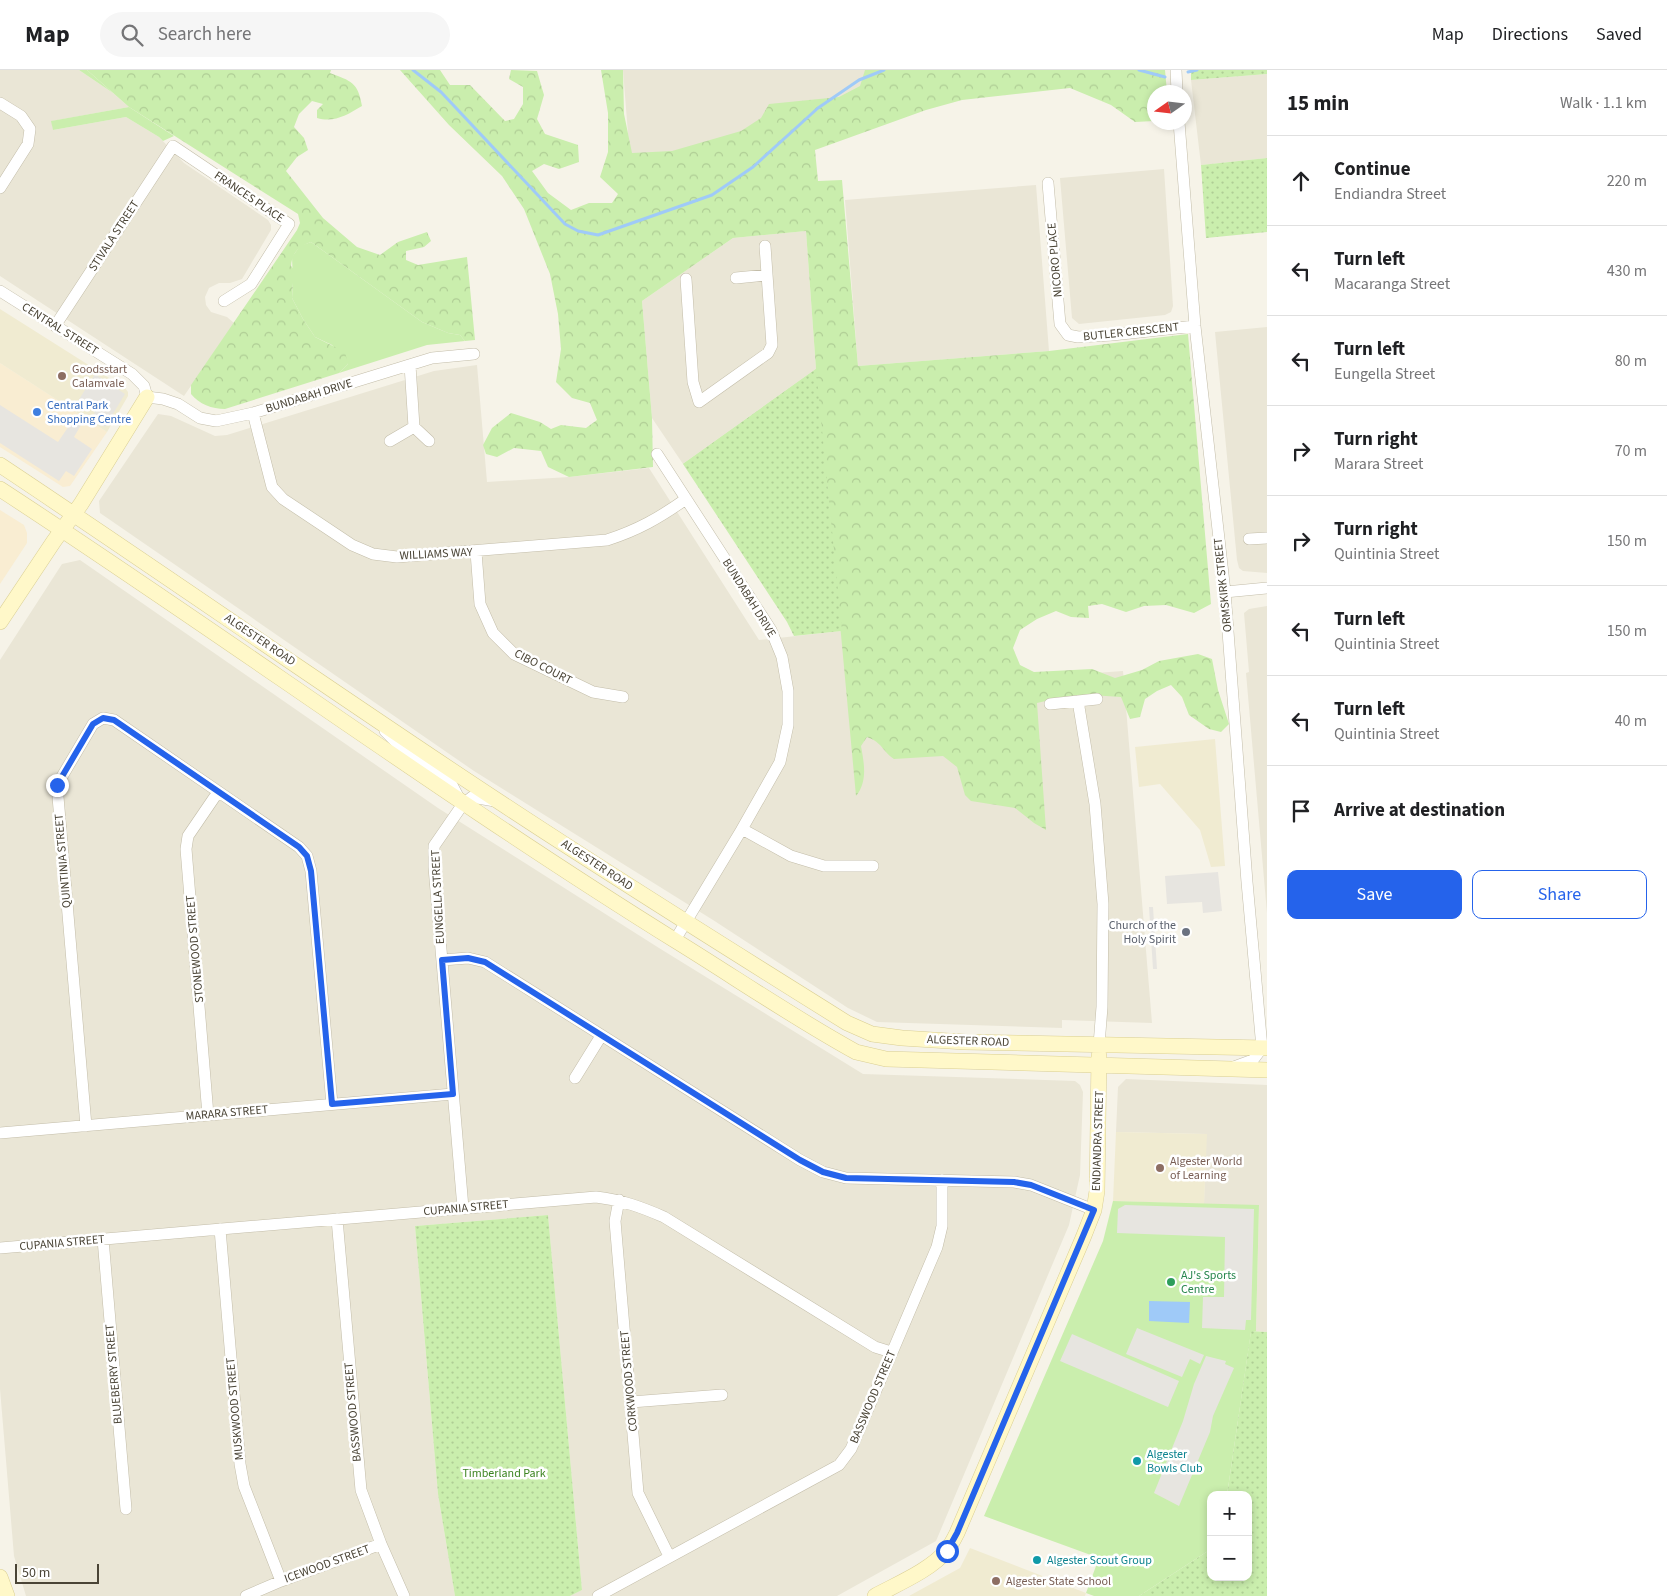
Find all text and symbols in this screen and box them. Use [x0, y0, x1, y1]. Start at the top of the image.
search box [100, 12, 450, 57]
text: Map [25, 17, 70, 52]
icon: search [118, 21, 146, 49]
text: Search here [158, 21, 251, 48]
text: Map [1432, 22, 1464, 47]
text: Directions [1492, 22, 1568, 47]
text: Saved [1596, 22, 1642, 47]
north arrow [1147, 85, 1192, 130]
text: 15 min [1287, 88, 1349, 118]
text: Walk · 1.1 km [1560, 92, 1647, 114]
text: Continue [1334, 156, 1411, 183]
street label: FRANCES PLACE [211, 167, 287, 227]
icon: ahead [1287, 167, 1315, 195]
text: 220 m [1607, 170, 1647, 192]
text: Endiandra Street [1334, 183, 1446, 205]
street label: STIVALA STREET [85, 197, 144, 275]
street label: NICORO PLACE [1043, 222, 1067, 298]
text: Turn left [1334, 246, 1405, 273]
icon: left [1287, 257, 1315, 285]
text: 430 m [1607, 260, 1647, 282]
text: Macaranga Street [1334, 273, 1450, 295]
street label: CENTRAL STREET [18, 299, 102, 360]
street label: BUTLER CRESCENT [1082, 318, 1180, 345]
text: Turn left [1334, 336, 1405, 363]
icon: left [1287, 347, 1315, 375]
text: 80 m [1615, 350, 1647, 372]
place label: Goodsstart Calamvale [72, 361, 127, 392]
text: Eungella Street [1334, 363, 1435, 385]
marker: Goodsstart Calamvale [56, 370, 68, 382]
street label: BUNDABAH DRIVE [263, 375, 355, 417]
place label: Central Park Shopping Centre [47, 397, 131, 428]
marker: Central Park Shopping Centre [31, 406, 43, 418]
text: Turn right [1334, 426, 1418, 453]
icon: right [1287, 437, 1315, 465]
text: 70 m [1615, 440, 1647, 462]
text: Marara Street [1334, 453, 1423, 475]
text: Turn right [1334, 516, 1418, 543]
icon: right [1287, 527, 1315, 555]
text: 150 m [1607, 530, 1647, 552]
street label: ORMSKIRK STREET [1210, 536, 1236, 633]
text: Quintinia Street [1334, 543, 1439, 565]
street label: WILLIAMS WAY [399, 544, 473, 564]
street label: BUNDABAH DRIVE [718, 555, 780, 641]
text: Turn left [1334, 606, 1405, 633]
street label: ALGESTER ROAD [221, 610, 299, 670]
icon: left [1287, 617, 1315, 645]
text: 150 m [1607, 620, 1647, 642]
text: Quintinia Street [1334, 633, 1439, 655]
street label: CIBO COURT [511, 645, 575, 689]
text: Turn left [1334, 696, 1405, 723]
icon: left [1287, 707, 1315, 735]
text: 40 m [1615, 710, 1647, 732]
text: Quintinia Street [1334, 723, 1439, 745]
route end [46, 774, 69, 797]
icon: arrive [1287, 797, 1315, 825]
text: Arrive at destination [1334, 797, 1505, 824]
street label: QUINTINIA STREET [50, 813, 76, 909]
street label: ALGESTER ROAD [558, 835, 636, 895]
street label: EUNGELLA STREET [427, 849, 449, 945]
button: Save [1287, 870, 1462, 919]
button: Share [1472, 870, 1647, 919]
street label: STONEWOOD STREET [182, 894, 208, 1004]
place label: Church of the Holy Spirit [1109, 917, 1176, 948]
marker: Church of the Holy Spirit [1180, 926, 1192, 938]
street label: ALGESTER ROAD [926, 1031, 1010, 1051]
street label: ENDIANDRA STREET [1088, 1090, 1108, 1192]
street label: MARARA STREET [185, 1101, 270, 1125]
place label: Algester World of Learning [1170, 1153, 1242, 1184]
marker: Algester World of Learning [1154, 1162, 1166, 1174]
street label: CUPANIA STREET [423, 1196, 510, 1220]
street label: CUPANIA STREET [19, 1231, 106, 1255]
place label: AJ's Sports Centre [1181, 1267, 1236, 1298]
marker: AJ's Sports Centre [1165, 1276, 1177, 1288]
street label: BLUEBERRY STREET [101, 1323, 127, 1425]
street label: CORKWOOD STREET [616, 1329, 642, 1432]
street label: BASSWOOD STREET [846, 1347, 901, 1446]
street label: MUSKWOOD STREET [222, 1356, 248, 1461]
street label: BASSWOOD STREET [340, 1361, 366, 1462]
place label: Algester Bowls Club [1147, 1446, 1203, 1477]
marker: Algester Bowls Club [1131, 1455, 1143, 1467]
park label: Timberland Park [462, 1465, 546, 1482]
map controls [1207, 1491, 1252, 1581]
button: + [1207, 1491, 1252, 1536]
button: − [1207, 1536, 1252, 1581]
street label: ICEWOOD STREET [282, 1540, 373, 1587]
route start [936, 1540, 959, 1563]
place label: Algester Scout Group [1047, 1552, 1152, 1569]
marker: Algester Scout Group [1031, 1554, 1043, 1566]
scale bar [15, 1561, 99, 1584]
text: 50 m [22, 1563, 50, 1583]
place label: Algester State School [1006, 1573, 1111, 1590]
marker: Algester State School [990, 1575, 1002, 1587]

